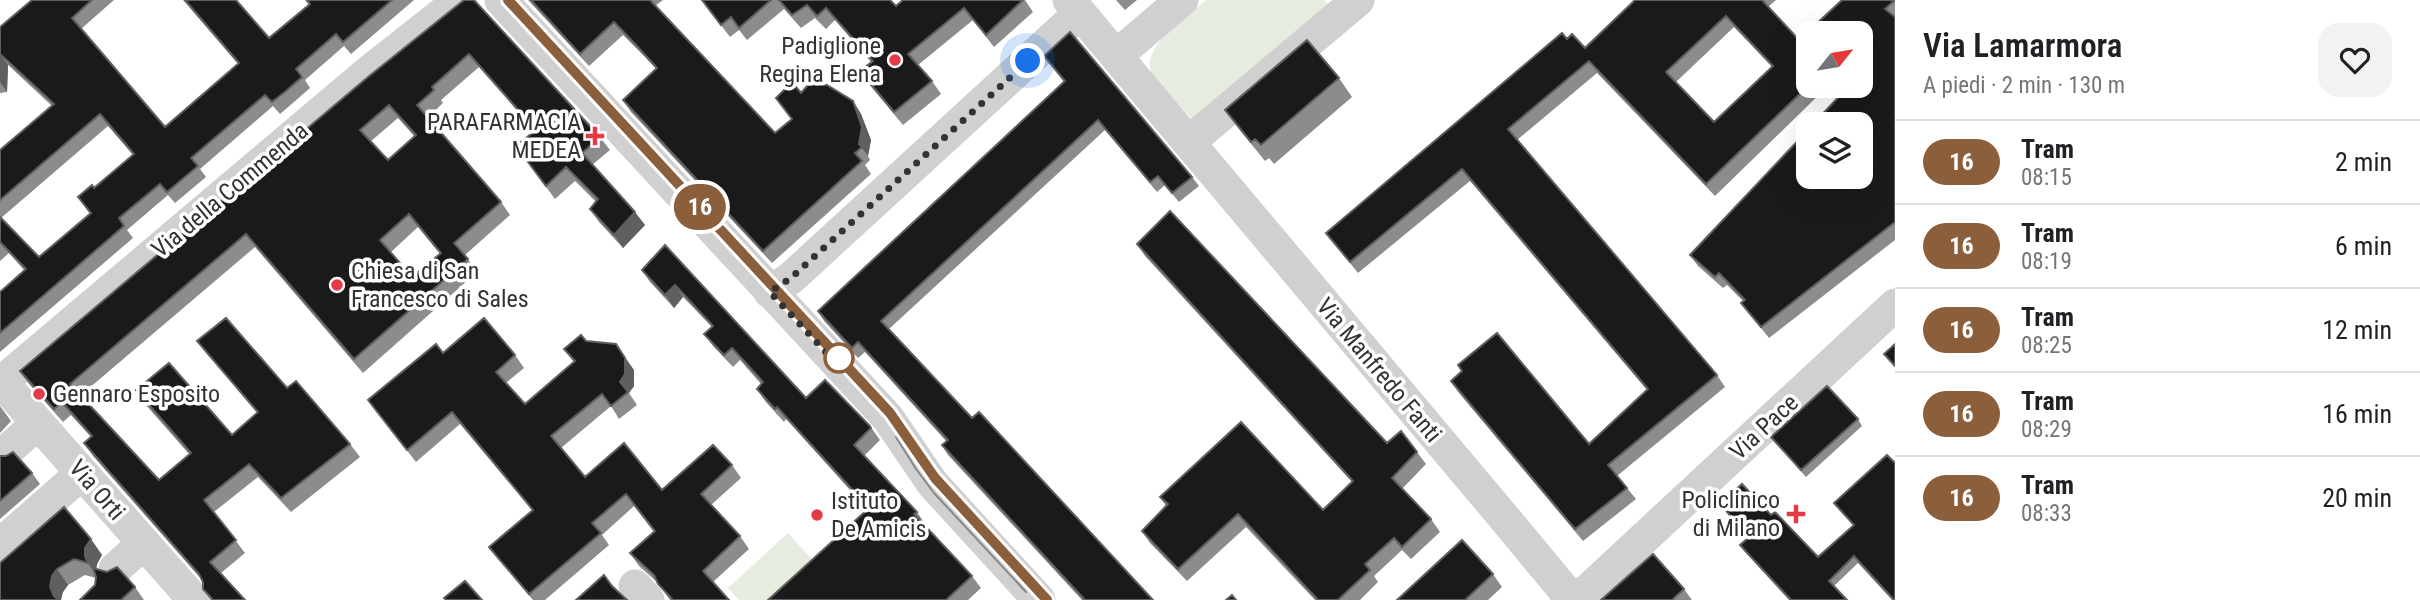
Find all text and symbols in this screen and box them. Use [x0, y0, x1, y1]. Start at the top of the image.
north arrow [1796, 21, 1872, 98]
map controls [1796, 21, 1873, 189]
button: heart [2318, 23, 2392, 97]
text: Via Lamarmora [1923, 26, 2122, 65]
place label: Padiglione Regina Elena [759, 32, 881, 88]
your location [1010, 43, 1045, 78]
marker: Padiglione Regina Elena [887, 52, 903, 68]
text: A piedi · 2 min · 130 m [1923, 72, 2125, 99]
place label: PARAFARMACIA MEDEA [427, 108, 581, 164]
button: layers [1796, 112, 1873, 189]
street label: Via della Commenda [146, 117, 314, 263]
marker: PARAFARMACIA MEDEA [587, 128, 603, 144]
text: Tram [2021, 134, 2074, 164]
text: 2 min [2335, 147, 2392, 177]
text: 16 [1949, 148, 1974, 176]
text: 08:15 [2021, 164, 2072, 191]
line badge: 16 [668, 184, 732, 230]
text: 16 [688, 193, 712, 221]
text: Tram [2021, 218, 2074, 248]
text: 6 min [2335, 231, 2392, 261]
text: 16 [1949, 232, 1974, 260]
text: 08:19 [2021, 248, 2072, 275]
place label: Chiesa di San Francesco di Sales [351, 257, 529, 313]
marker: Chiesa di San Francesco di Sales [329, 277, 345, 293]
street label: Via Manfredo Fanti [1311, 292, 1447, 448]
text: Tram [2021, 302, 2074, 332]
text: 12 min [2322, 315, 2392, 345]
text: 16 [1949, 316, 1974, 344]
text: 08:25 [2021, 332, 2072, 359]
unlabelled marker [824, 343, 854, 373]
place label: Gennaro Esposito [53, 380, 220, 408]
marker: Gennaro Esposito [31, 386, 47, 402]
text: Tram [2021, 386, 2074, 416]
street label: Via Pace [1724, 388, 1804, 466]
text: 16 min [2322, 399, 2392, 429]
text: 16 [1949, 400, 1974, 428]
text: 08:29 [2021, 416, 2072, 443]
street label: Via Orti [63, 454, 131, 526]
text: Tram [2021, 470, 2074, 500]
text: 20 min [2322, 483, 2392, 513]
text: 16 [1949, 484, 1974, 512]
place label: Policlinico di Milano [1681, 486, 1780, 542]
place label: Istituto De Amicis [831, 487, 926, 543]
text: 08:33 [2021, 500, 2072, 527]
marker: Policlinico di Milano [1786, 504, 1806, 524]
marker: Istituto De Amicis [809, 507, 825, 523]

